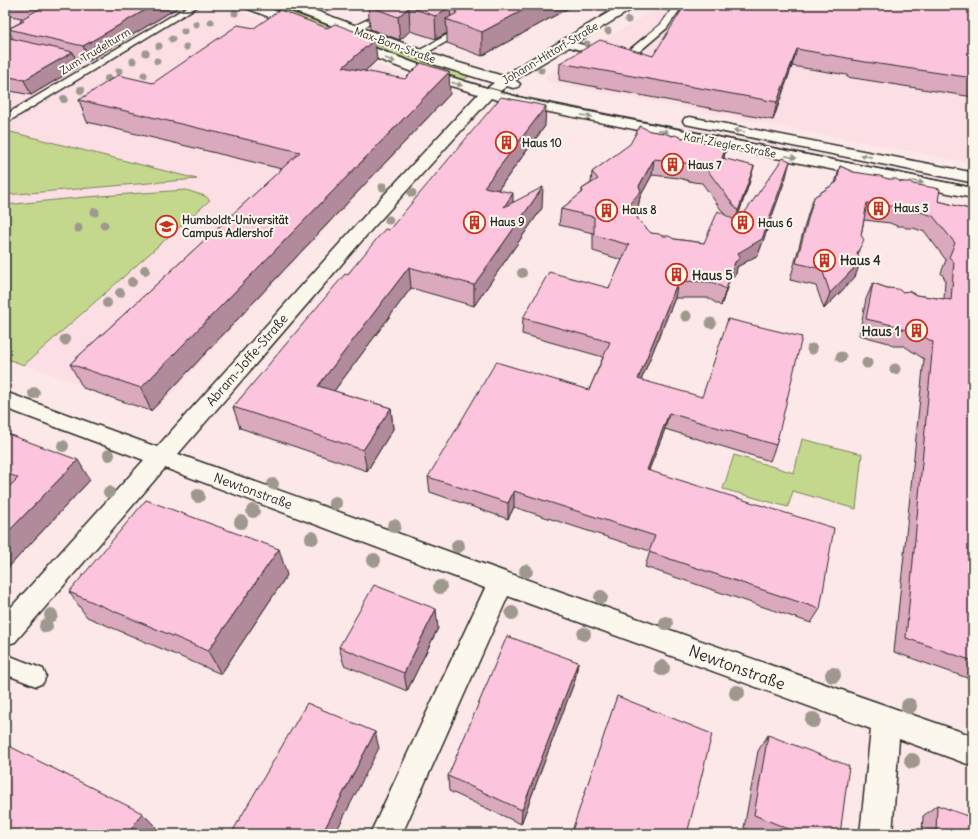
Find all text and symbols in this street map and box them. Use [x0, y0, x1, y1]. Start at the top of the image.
street label: Johann-Hittorf-Straße [499, 19, 601, 87]
street label: Zum Trudelturm [57, 24, 133, 78]
street label: Max-Born-Straße [352, 24, 438, 66]
one-way arrow [385, 57, 397, 63]
one-way arrow [452, 81, 464, 87]
one-way arrow [581, 113, 593, 119]
one-way arrow [732, 128, 745, 134]
one-way arrow [657, 129, 669, 135]
street label: Karl-Ziegler-Straße [683, 129, 778, 161]
building icon: Haus 10 [493, 130, 519, 156]
place label: Haus 10 [522, 136, 562, 150]
building icon: Haus 7 [659, 152, 685, 178]
one-way arrow [860, 153, 872, 159]
one-way arrow [785, 155, 797, 161]
place label: Haus 7 [688, 158, 722, 172]
one-way arrow [912, 180, 924, 186]
building icon: Haus 3 [866, 195, 892, 221]
building icon: Haus 8 [594, 197, 620, 223]
place label: Haus 3 [894, 201, 928, 215]
place label: Haus 8 [622, 203, 657, 217]
building icon: Haus 9 [461, 209, 487, 235]
building icon: Haus 6 [729, 210, 755, 236]
school or university icon: Humboldt-Universität Campus Adlershof [153, 213, 179, 239]
place label: Humboldt-Universität Campus Adlershof [182, 213, 289, 241]
place label: Haus 9 [490, 215, 525, 229]
place label: Haus 6 [758, 216, 793, 230]
building icon: Haus 4 [812, 247, 838, 273]
place label: Haus 4 [840, 252, 881, 269]
building icon: Haus 5 [664, 262, 690, 288]
place label: Haus 5 [692, 267, 733, 284]
street label: Abram-Joffe-Straße [202, 310, 292, 410]
building icon: Haus 1 [903, 318, 929, 344]
place label: Haus 1 [862, 323, 900, 340]
street label: Newtonstraße [211, 469, 295, 513]
street label: Newtonstraße [686, 640, 788, 694]

